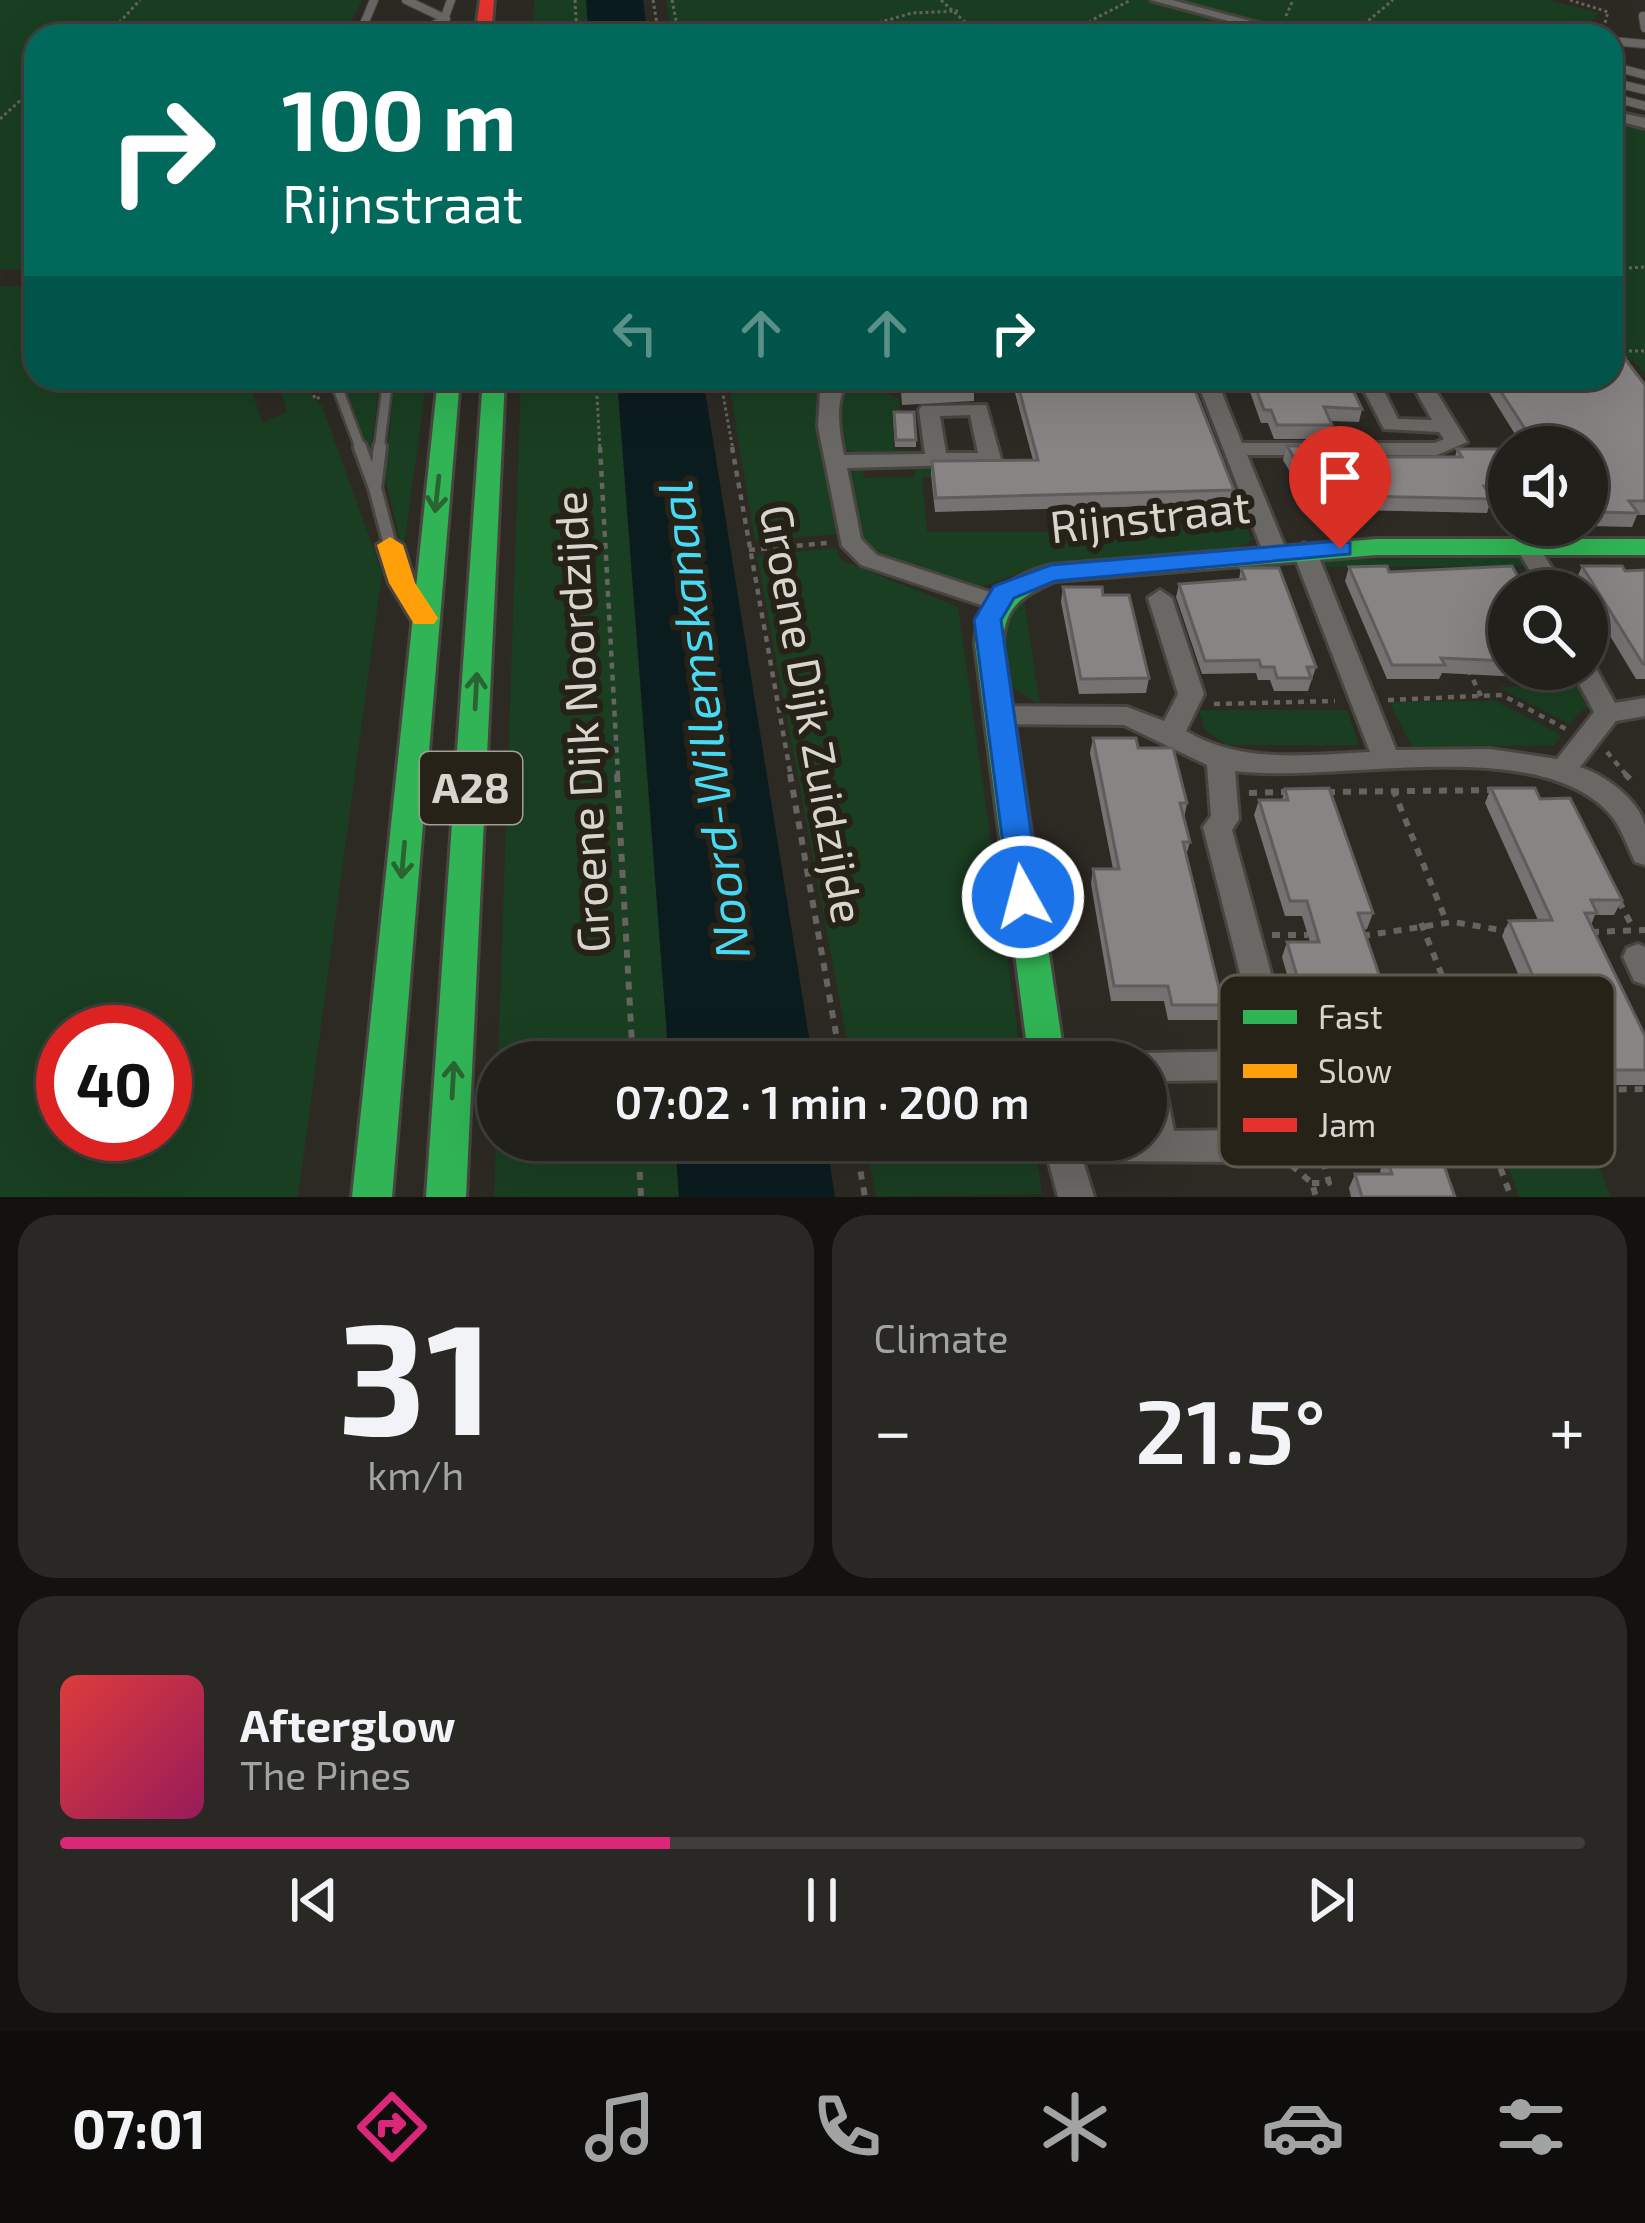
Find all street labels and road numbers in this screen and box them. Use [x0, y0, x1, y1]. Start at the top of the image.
street label: Rijnstraat [1047, 478, 1253, 553]
street label: Groene Dijk Noordzijde [541, 490, 620, 954]
street label: Groene Dijk Zuidzijde [750, 500, 877, 927]
road number: A28 [420, 752, 522, 824]

